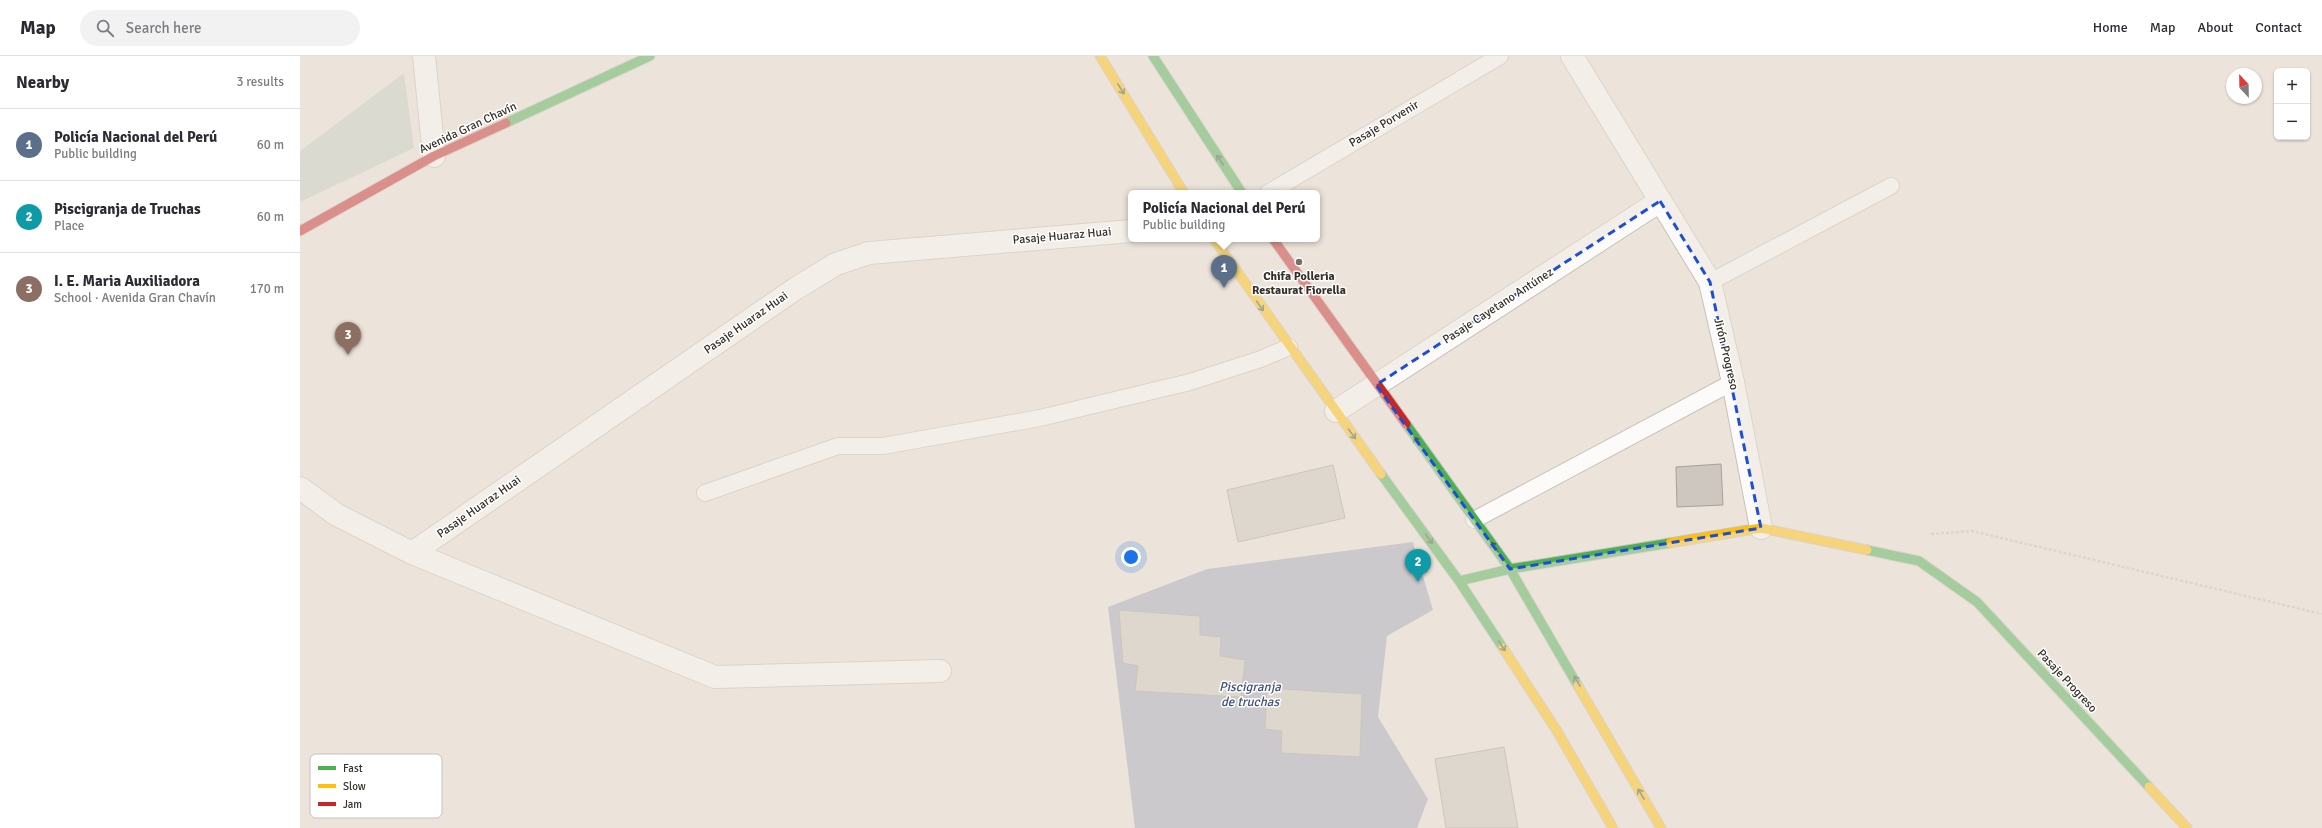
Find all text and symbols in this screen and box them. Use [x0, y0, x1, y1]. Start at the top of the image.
search box [80, 10, 360, 46]
text: Map [20, 16, 56, 40]
icon: search [94, 17, 116, 39]
text: Search here [126, 19, 201, 37]
text: Home [2093, 19, 2128, 36]
text: Map [2150, 19, 2175, 36]
text: About [2197, 19, 2233, 36]
text: Contact [2255, 19, 2302, 36]
north arrow [2226, 68, 2262, 104]
map controls [2274, 68, 2310, 140]
button: + [2274, 68, 2310, 104]
text: Nearby [16, 72, 69, 93]
text: 3 results [236, 74, 284, 90]
one-way arrow [1117, 83, 1125, 95]
street label: Pasaje Porvenir [1346, 97, 1422, 151]
street label: Avenida Gran Chavín [417, 99, 519, 157]
button: − [2274, 104, 2310, 140]
text: Policía Nacional del Perú [54, 128, 217, 146]
text: 1 [25, 137, 33, 153]
text: 60 m [257, 137, 284, 153]
text: Public building [54, 146, 137, 162]
one-way arrow [1216, 155, 1224, 166]
popup [1128, 190, 1320, 242]
text: Policía Nacional del Perú [1142, 199, 1306, 217]
text: Piscigranja de Truchas [54, 200, 201, 218]
text: 2 [25, 209, 33, 225]
text: 60 m [257, 209, 284, 225]
text: Public building [1142, 217, 1225, 233]
text: Place [54, 218, 84, 234]
street label: Pasaje Huaraz Huai [1012, 224, 1112, 248]
pin: 1 [1211, 255, 1237, 288]
marker: Chifa Polleria Restaurat Fiorella [1294, 257, 1304, 267]
street label: Pasaje Cayetano Antúnez [1440, 265, 1556, 347]
place label: Chifa Polleria Restaurat Fiorella [1252, 269, 1346, 298]
text: I. E. Maria Auxiliadora [54, 272, 200, 290]
text: 3 [25, 281, 33, 297]
text: 170 m [250, 281, 284, 297]
street label: Pasaje Huaraz Huai [701, 288, 791, 358]
text: School · Avenida Gran Chavín [54, 290, 216, 306]
one-way arrow [1256, 300, 1264, 311]
street label: Jirón Progreso [1710, 317, 1742, 391]
pin: 3 [335, 322, 361, 355]
one-way arrow [1348, 428, 1356, 439]
one-way arrow [1413, 436, 1422, 447]
street label: Pasaje Huaraz Huai [434, 472, 524, 542]
one-way arrow [1424, 533, 1433, 544]
one-way arrow [1490, 542, 1498, 553]
your location [1121, 547, 1141, 567]
pin: 2 [1405, 549, 1431, 582]
one-way arrow [1498, 641, 1506, 652]
street label: Pasaje Progreso [2034, 646, 2100, 716]
one-way arrow [1573, 676, 1581, 687]
water label: Piscigranja de truchas [1219, 679, 1281, 710]
legend [310, 754, 442, 818]
text: Fast [343, 762, 363, 775]
text: Slow [343, 780, 366, 793]
one-way arrow [1637, 788, 1645, 800]
text: Jam [343, 798, 362, 811]

